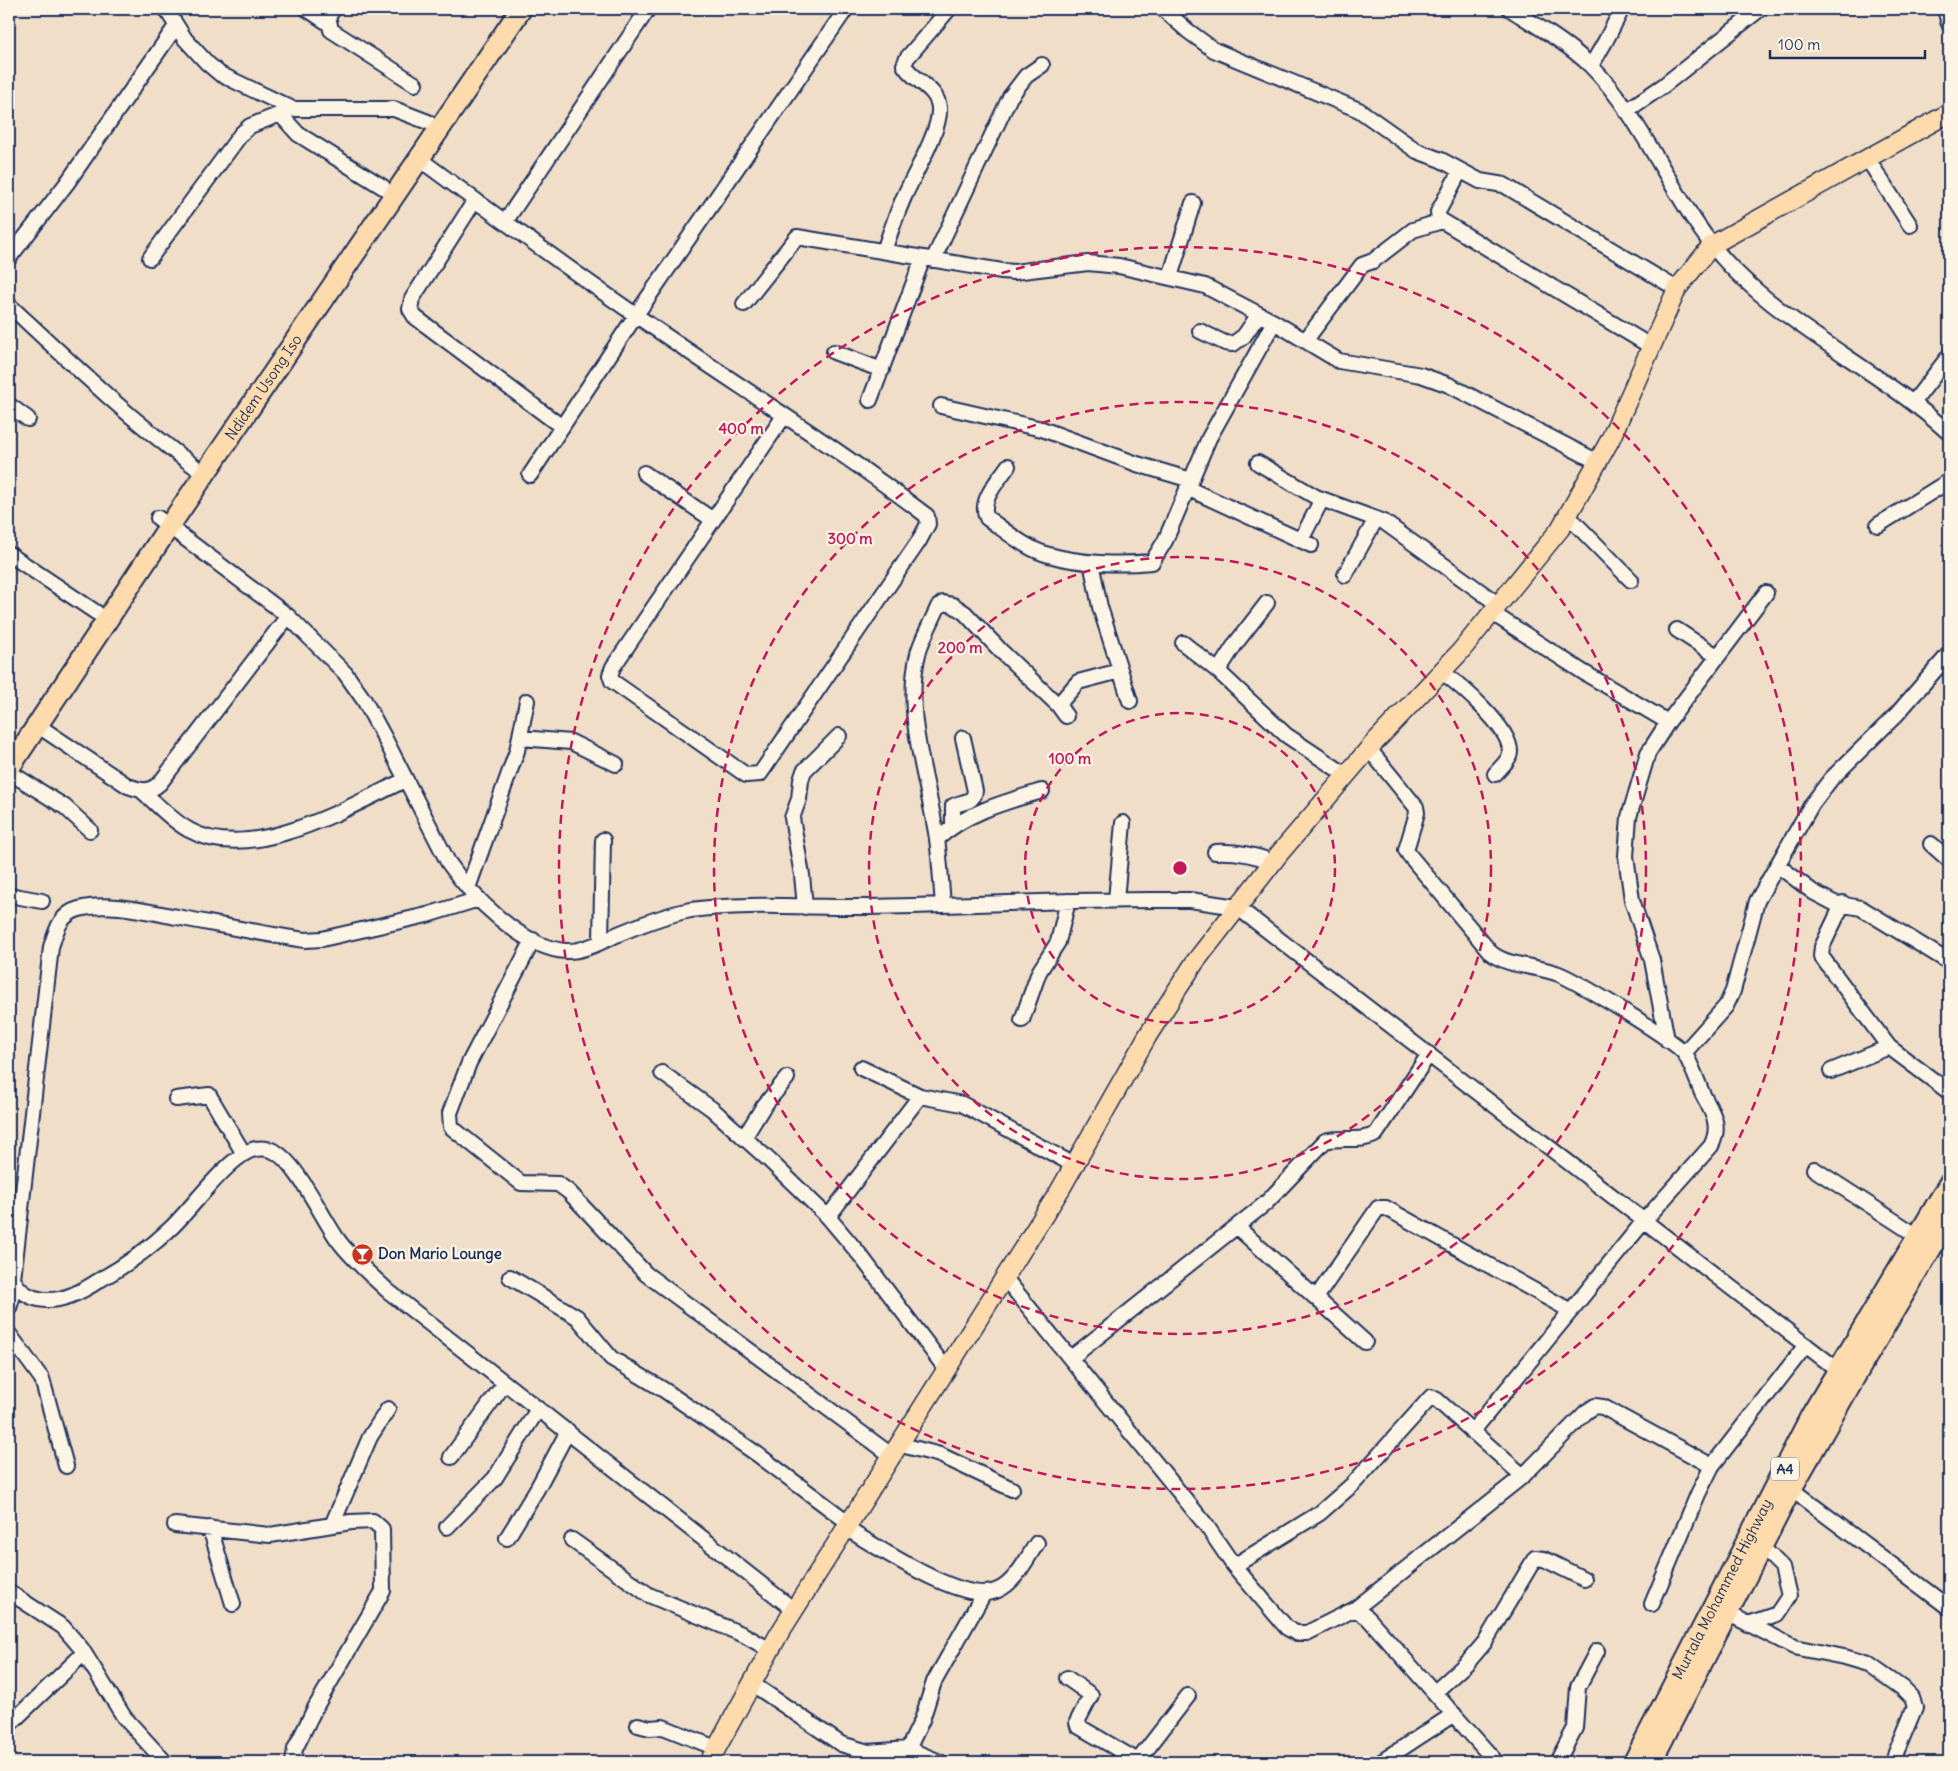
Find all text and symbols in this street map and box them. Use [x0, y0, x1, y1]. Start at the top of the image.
scale bar [1770, 28, 1926, 60]
text: 100 m [1778, 35, 1820, 54]
street label: Ndidem Usong Iso [221, 331, 306, 444]
text: 400 m [718, 419, 764, 438]
text: 300 m [828, 529, 873, 548]
text: 200 m [938, 638, 982, 657]
text: 100 m [1049, 749, 1091, 768]
centre of rings [1171, 859, 1189, 877]
bar icon: Don Mario Lounge [350, 1242, 374, 1266]
place label: Don Mario Lounge [378, 1244, 502, 1264]
road number: A4 [1771, 1458, 1799, 1480]
street label: Murtala Mohammed Highway [1668, 1495, 1776, 1683]

